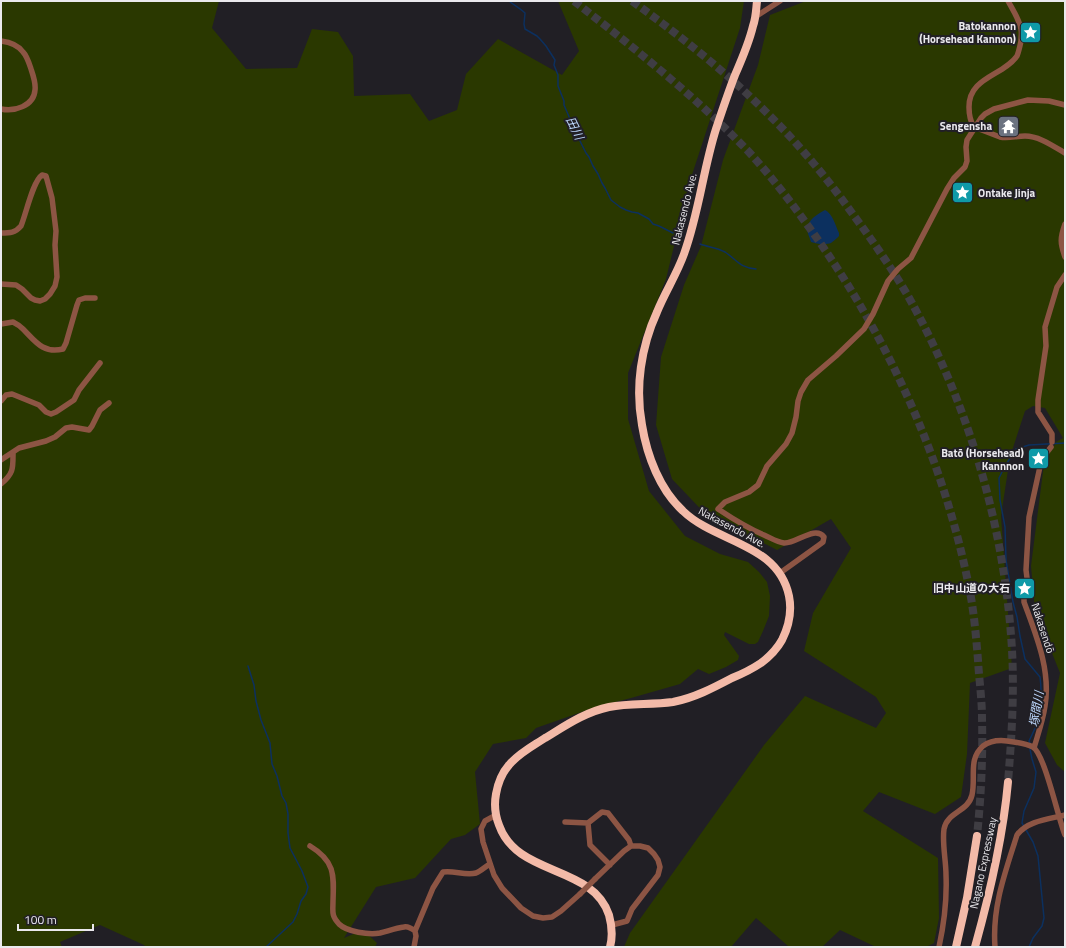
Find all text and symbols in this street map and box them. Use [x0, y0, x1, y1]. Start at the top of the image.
place label: Batokannon (Horsehead Kannon) [919, 18, 1016, 47]
place icon: Batokannon (Horsehead Kannon) [1018, 19, 1044, 45]
water label: 田川 [561, 113, 590, 145]
temple icon: Sengensha [995, 113, 1021, 139]
place label: Sengensha [940, 118, 992, 134]
street label: Nakasendo Ave. [667, 171, 701, 247]
place icon: Ontake Jinja [950, 180, 976, 206]
place label: Ontake Jinja [978, 185, 1036, 201]
place label: Batō (Horsehead) Kannnon [941, 445, 1024, 474]
place icon: Batō (Horsehead) Kannnon [1026, 446, 1052, 472]
street label: Nakasendo Ave. [696, 503, 768, 551]
place icon: 旧中山道の大石 [1012, 575, 1038, 601]
place label: 旧中山道の大石 [933, 580, 1010, 596]
street label: Nakasendō [1027, 601, 1059, 655]
water label: 塚間川 [1024, 688, 1049, 728]
street label: Nagano Expressway [965, 815, 1001, 910]
scale bar [18, 906, 93, 932]
text: 100 m [24, 910, 57, 929]

